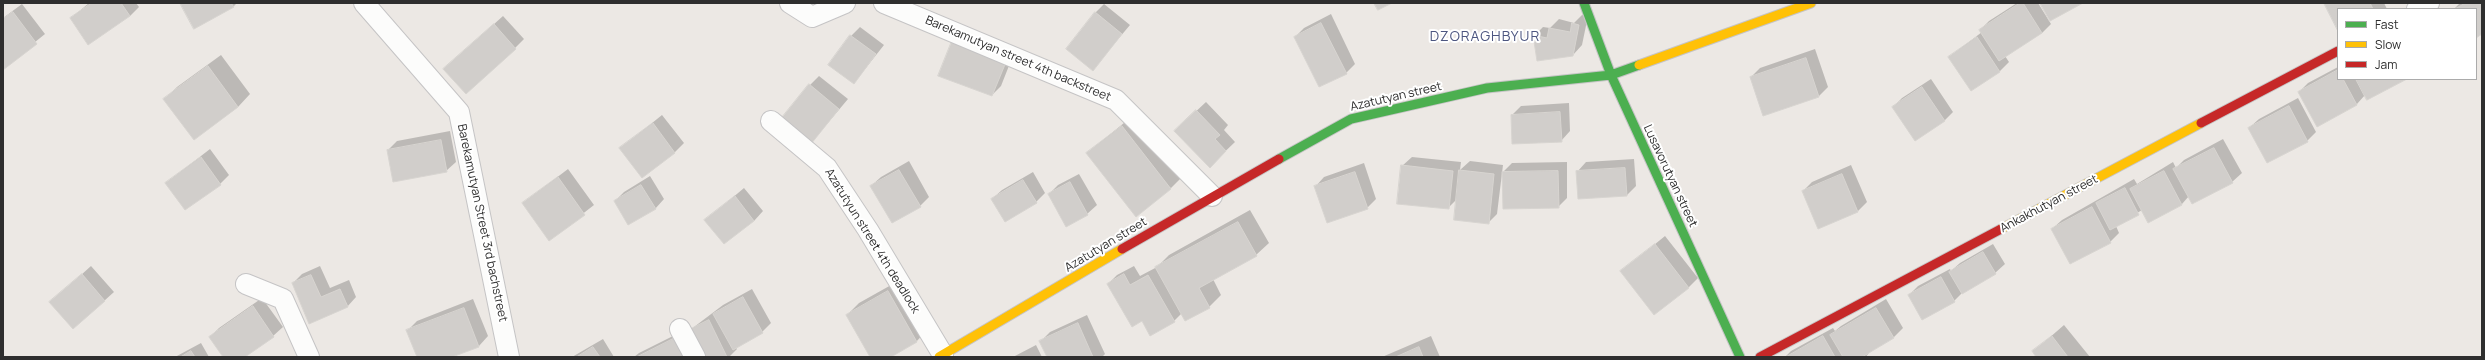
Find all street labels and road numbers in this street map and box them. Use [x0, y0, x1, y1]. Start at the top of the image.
street label: Barekamutyan street 4th backstreet [923, 13, 1113, 105]
street label: Azatutyan street [1349, 79, 1443, 115]
street label: Lusavorutyan street [1640, 122, 1700, 230]
street label: Barekamutyan Street 3rd bachstreet [454, 123, 510, 323]
street label: Azatutyun street 4th deadlock [821, 166, 923, 316]
street label: Ankakhutyan street [1998, 172, 2100, 236]
street label: Azatutyan street [1062, 215, 1150, 275]

